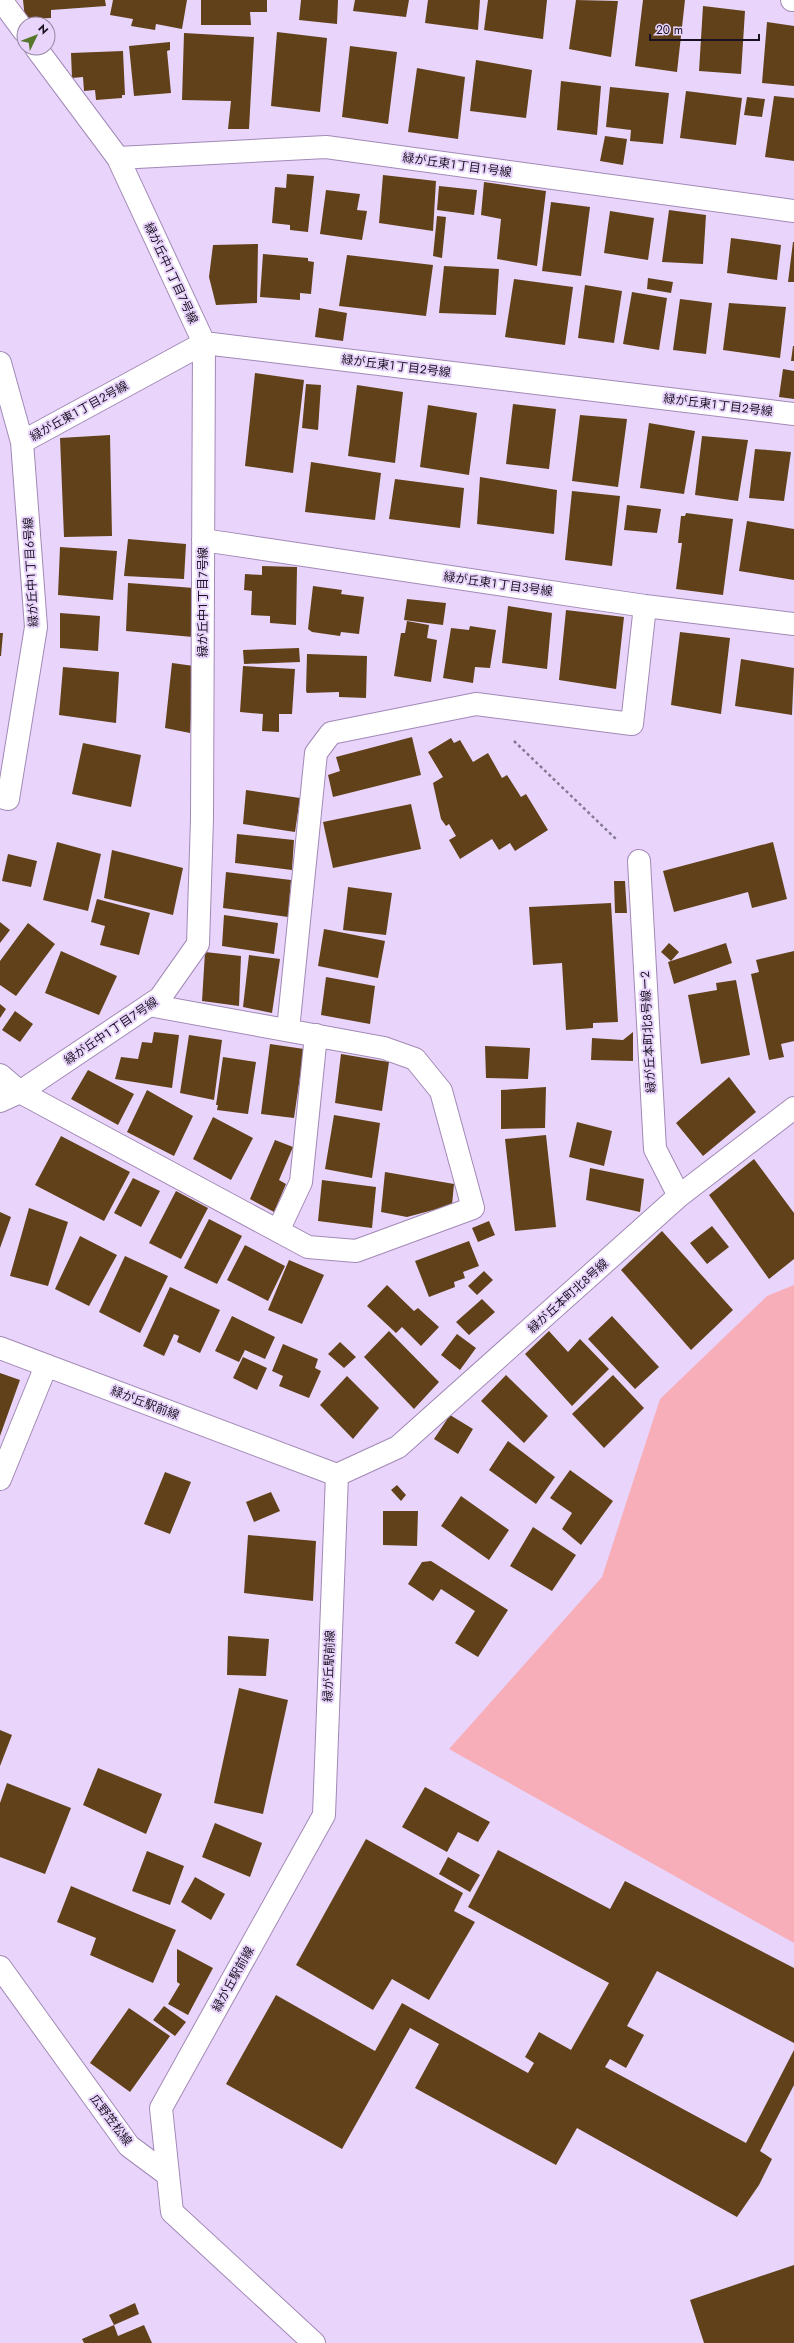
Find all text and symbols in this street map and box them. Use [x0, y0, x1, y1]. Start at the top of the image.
north arrow [16, 16, 56, 56]
scale bar [650, 16, 759, 42]
text: N [34, 21, 52, 38]
text: 20 m [656, 21, 683, 39]
street label: 緑が丘東１丁目１号線 [401, 148, 513, 182]
street label: 緑が丘中１丁目７号線 [140, 219, 202, 327]
street label: 緑が丘東１丁目２号線 [340, 350, 452, 382]
street label: 緑が丘東１丁目２号線 [27, 376, 131, 446]
street label: 緑が丘東１丁目２号線 [662, 389, 774, 421]
street label: 緑が丘中１丁目６号線 [19, 517, 43, 627]
street label: 緑が丘中１丁目７号線 [194, 547, 212, 657]
street label: 緑が丘東１丁目３号線 [442, 567, 554, 601]
street label: 緑が丘本町北８号線ー２ [636, 971, 660, 1093]
street label: 緑が丘中１丁目７号線 [60, 993, 162, 1069]
street label: 緑が丘本町北８号線 [524, 1255, 612, 1337]
street label: 緑が丘駅前線 [108, 1382, 182, 1424]
street label: 緑が丘駅前線 [319, 1630, 339, 1702]
street label: 緑が丘駅前線 [208, 1943, 258, 2015]
street label: 広野笠松線 [86, 2091, 136, 2149]

